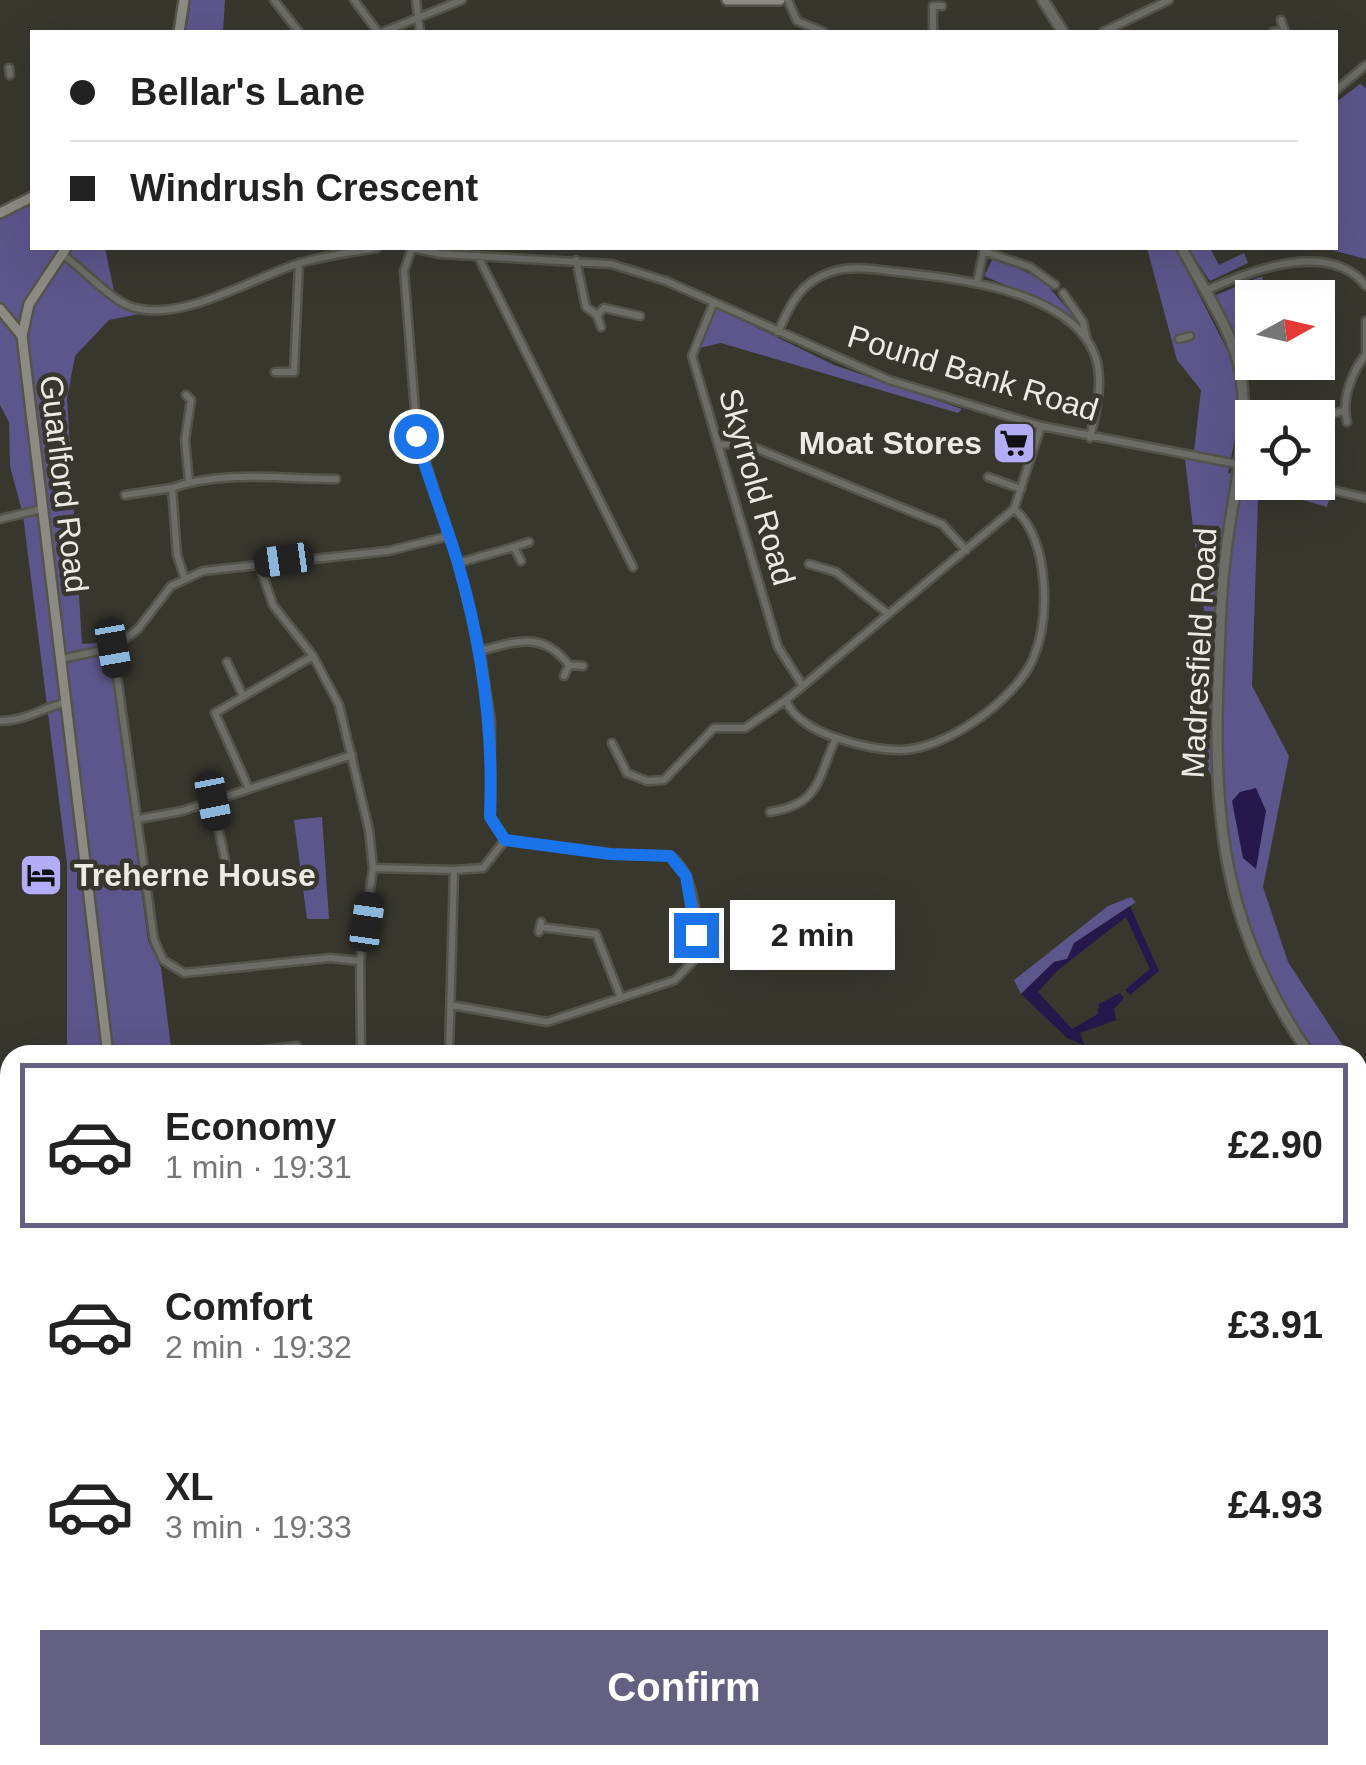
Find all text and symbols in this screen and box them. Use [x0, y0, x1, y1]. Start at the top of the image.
text: Bellar's Lane [130, 71, 365, 113]
text: Windrush Crescent [130, 167, 478, 209]
north arrow [1235, 280, 1335, 380]
map controls [1235, 280, 1335, 500]
street label: Pound Bank Road [844, 318, 1102, 428]
street label: Guarlford Road [33, 373, 95, 595]
street label: Skyrrold Road [712, 385, 802, 589]
button: locate [1235, 400, 1335, 500]
route start [394, 414, 439, 459]
supermarket icon: Moat Stores [991, 420, 1037, 466]
place label: Moat Stores [799, 425, 982, 461]
street label: Madresfield Road [1174, 527, 1224, 779]
car [252, 541, 316, 579]
car [93, 616, 133, 680]
car [193, 769, 233, 833]
hotel icon: Treherne House [18, 852, 64, 898]
place label: Treherne House [74, 857, 316, 893]
car [348, 890, 386, 954]
callout: 2 min [731, 900, 896, 970]
route end [674, 913, 719, 958]
text: 2 min [771, 917, 854, 953]
icon: car [45, 1101, 135, 1191]
text: Economy [165, 1106, 336, 1148]
text: £2.90 [1228, 1124, 1323, 1166]
text: 1 min · 19:31 [165, 1149, 352, 1185]
icon: car [45, 1281, 135, 1371]
text: Comfort [165, 1286, 313, 1328]
text: £3.91 [1228, 1304, 1323, 1346]
text: 2 min · 19:32 [165, 1329, 352, 1365]
icon: car [45, 1461, 135, 1551]
text: XL [165, 1466, 214, 1508]
text: £4.93 [1228, 1484, 1323, 1526]
text: 3 min · 19:33 [165, 1509, 352, 1545]
button: Confirm [40, 1630, 1328, 1745]

